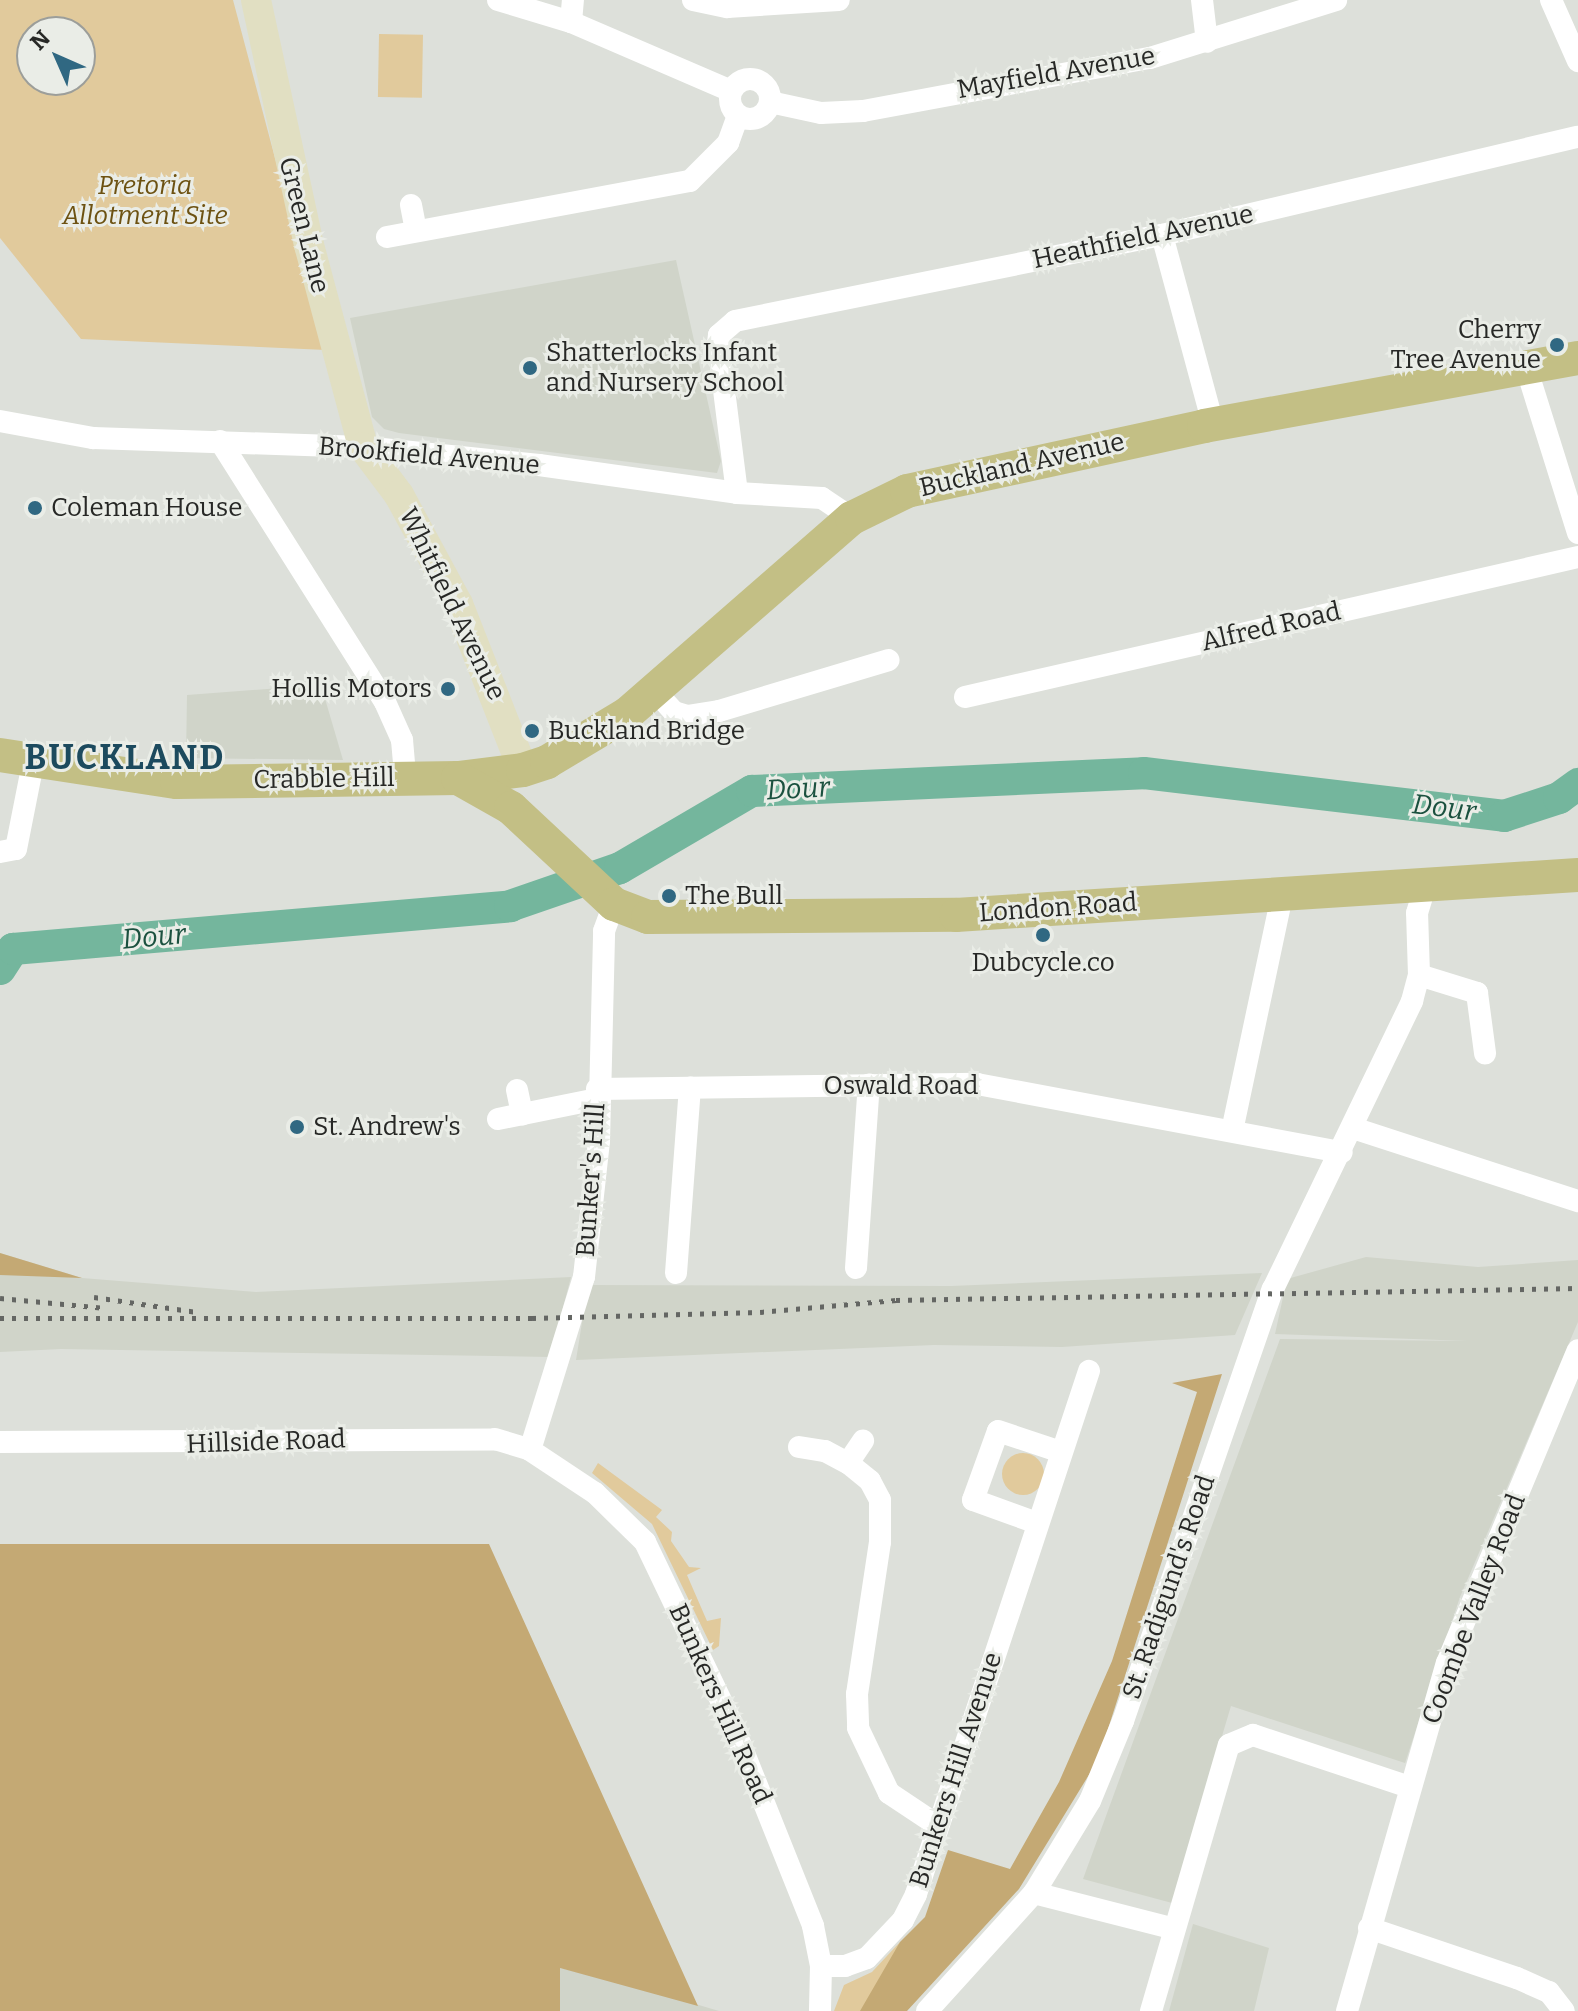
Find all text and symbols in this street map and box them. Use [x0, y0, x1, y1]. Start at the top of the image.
north arrow [16, 16, 96, 96]
text: N [25, 25, 56, 56]
street label: Mayfield Avenue [955, 40, 1157, 106]
street label: Green Lane [272, 154, 336, 296]
park label: Pretoria Allotment Site [63, 170, 227, 232]
street label: Heathfield Avenue [1030, 198, 1256, 276]
place label: Cherry Tree Avenue [1390, 314, 1541, 376]
marker: Cherry Tree Avenue [1548, 336, 1566, 354]
place label: Shatterlocks Infant and Nursery School [546, 337, 784, 398]
marker: Shatterlocks Infant and Nursery School [521, 359, 539, 377]
street label: Buckland Avenue [916, 426, 1128, 504]
street label: Brookfield Avenue [317, 431, 541, 481]
place label: Coleman House [51, 492, 242, 524]
marker: Coleman House [26, 499, 44, 517]
street label: Whitfield Avenue [392, 503, 512, 705]
street label: Alfred Road [1198, 596, 1344, 658]
place label: Hollis Motors [271, 673, 432, 705]
marker: Hollis Motors [439, 680, 457, 698]
place label: Buckland Bridge [548, 715, 745, 747]
marker: Buckland Bridge [523, 722, 541, 740]
district label: BUCKLAND [24, 738, 226, 778]
street label: Crabble Hill [253, 762, 395, 796]
water label: Dour [765, 771, 831, 807]
water label: Dour [1410, 787, 1478, 829]
place label: The Bull [685, 880, 783, 912]
marker: The Bull [660, 887, 678, 905]
street label: London Road [978, 887, 1138, 929]
water label: Dour [121, 917, 187, 957]
marker: Dubcycle.co [1034, 926, 1052, 944]
place label: Dubcycle.co [971, 947, 1115, 979]
street label: Oswald Road [824, 1070, 978, 1102]
street label: Bunker's Hill [570, 1102, 612, 1258]
place label: St. Andrew's [313, 1111, 461, 1143]
marker: St. Andrew's [288, 1118, 306, 1136]
street label: Hillside Road [186, 1424, 346, 1460]
street label: St. Radigund's Road [1116, 1471, 1222, 1703]
street label: Coombe Valley Road [1416, 1490, 1532, 1728]
street label: Bunkers Hill Road [662, 1599, 778, 1809]
street label: Bunkers Hill Avenue [903, 1648, 1009, 1892]

